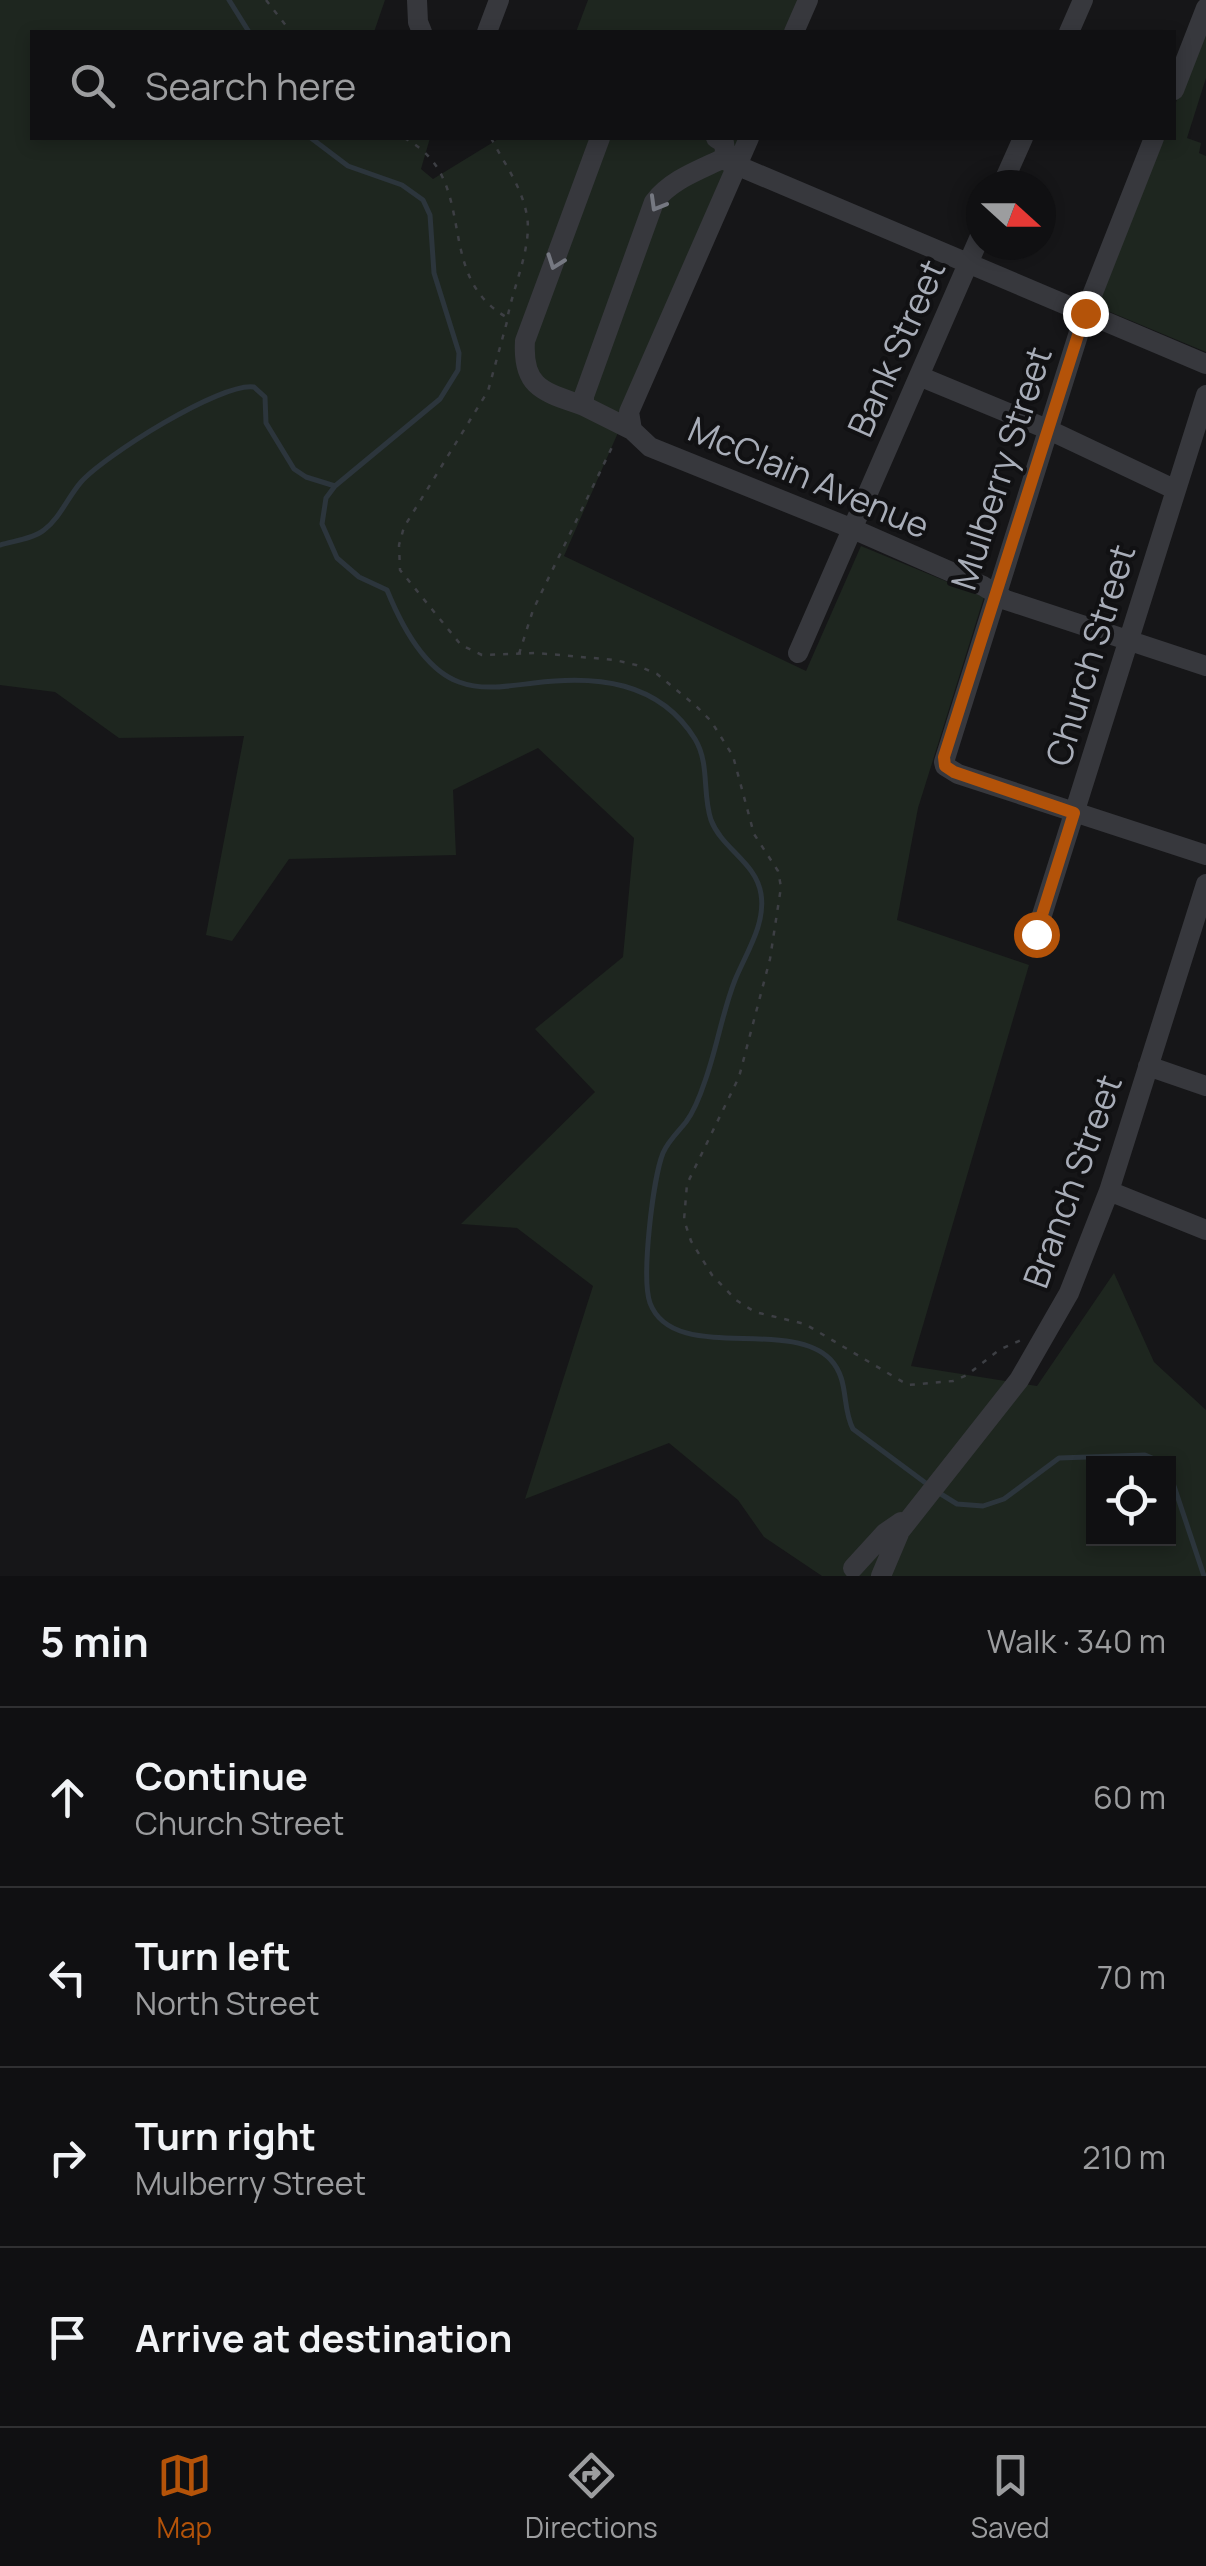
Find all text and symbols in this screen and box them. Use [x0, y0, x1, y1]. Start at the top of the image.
search box [30, 30, 1176, 140]
icon: search [65, 58, 120, 113]
text: Search here [145, 59, 356, 111]
north arrow [966, 170, 1056, 260]
one-way arrow [650, 193, 670, 211]
one-way arrow [546, 252, 567, 269]
street label: Bank Street [836, 252, 956, 444]
route end [1063, 291, 1109, 337]
street label: Mulberry Street [939, 340, 1063, 596]
street label: McClain Avenue [681, 405, 937, 549]
street label: Church Street [1034, 539, 1146, 771]
route start [1014, 912, 1060, 958]
street label: Branch Street [1011, 1068, 1133, 1294]
map controls [1086, 1456, 1176, 1546]
button: locate [1086, 1456, 1176, 1546]
text: 5 min [40, 1612, 149, 1670]
text: Walk · 340 m [987, 1619, 1166, 1663]
text: Continue [135, 1749, 308, 1801]
icon: ahead [40, 1770, 95, 1825]
text: 60 m [1093, 1775, 1166, 1819]
text: Church Street [135, 1801, 344, 1845]
text: Turn left [135, 1929, 291, 1981]
icon: left [40, 1950, 95, 2005]
text: 70 m [1097, 1955, 1166, 1999]
text: North Street [135, 1981, 320, 2025]
text: Turn right [135, 2109, 316, 2161]
icon: right [40, 2130, 95, 2185]
text: 210 m [1082, 2135, 1166, 2179]
text: Mulberry Street [135, 2161, 366, 2205]
icon: arrive [40, 2310, 95, 2365]
text: Arrive at destination [135, 2311, 512, 2363]
tab: Map [156, 2448, 212, 2546]
tab: Directions [525, 2448, 658, 2546]
tab: Saved [971, 2448, 1050, 2546]

